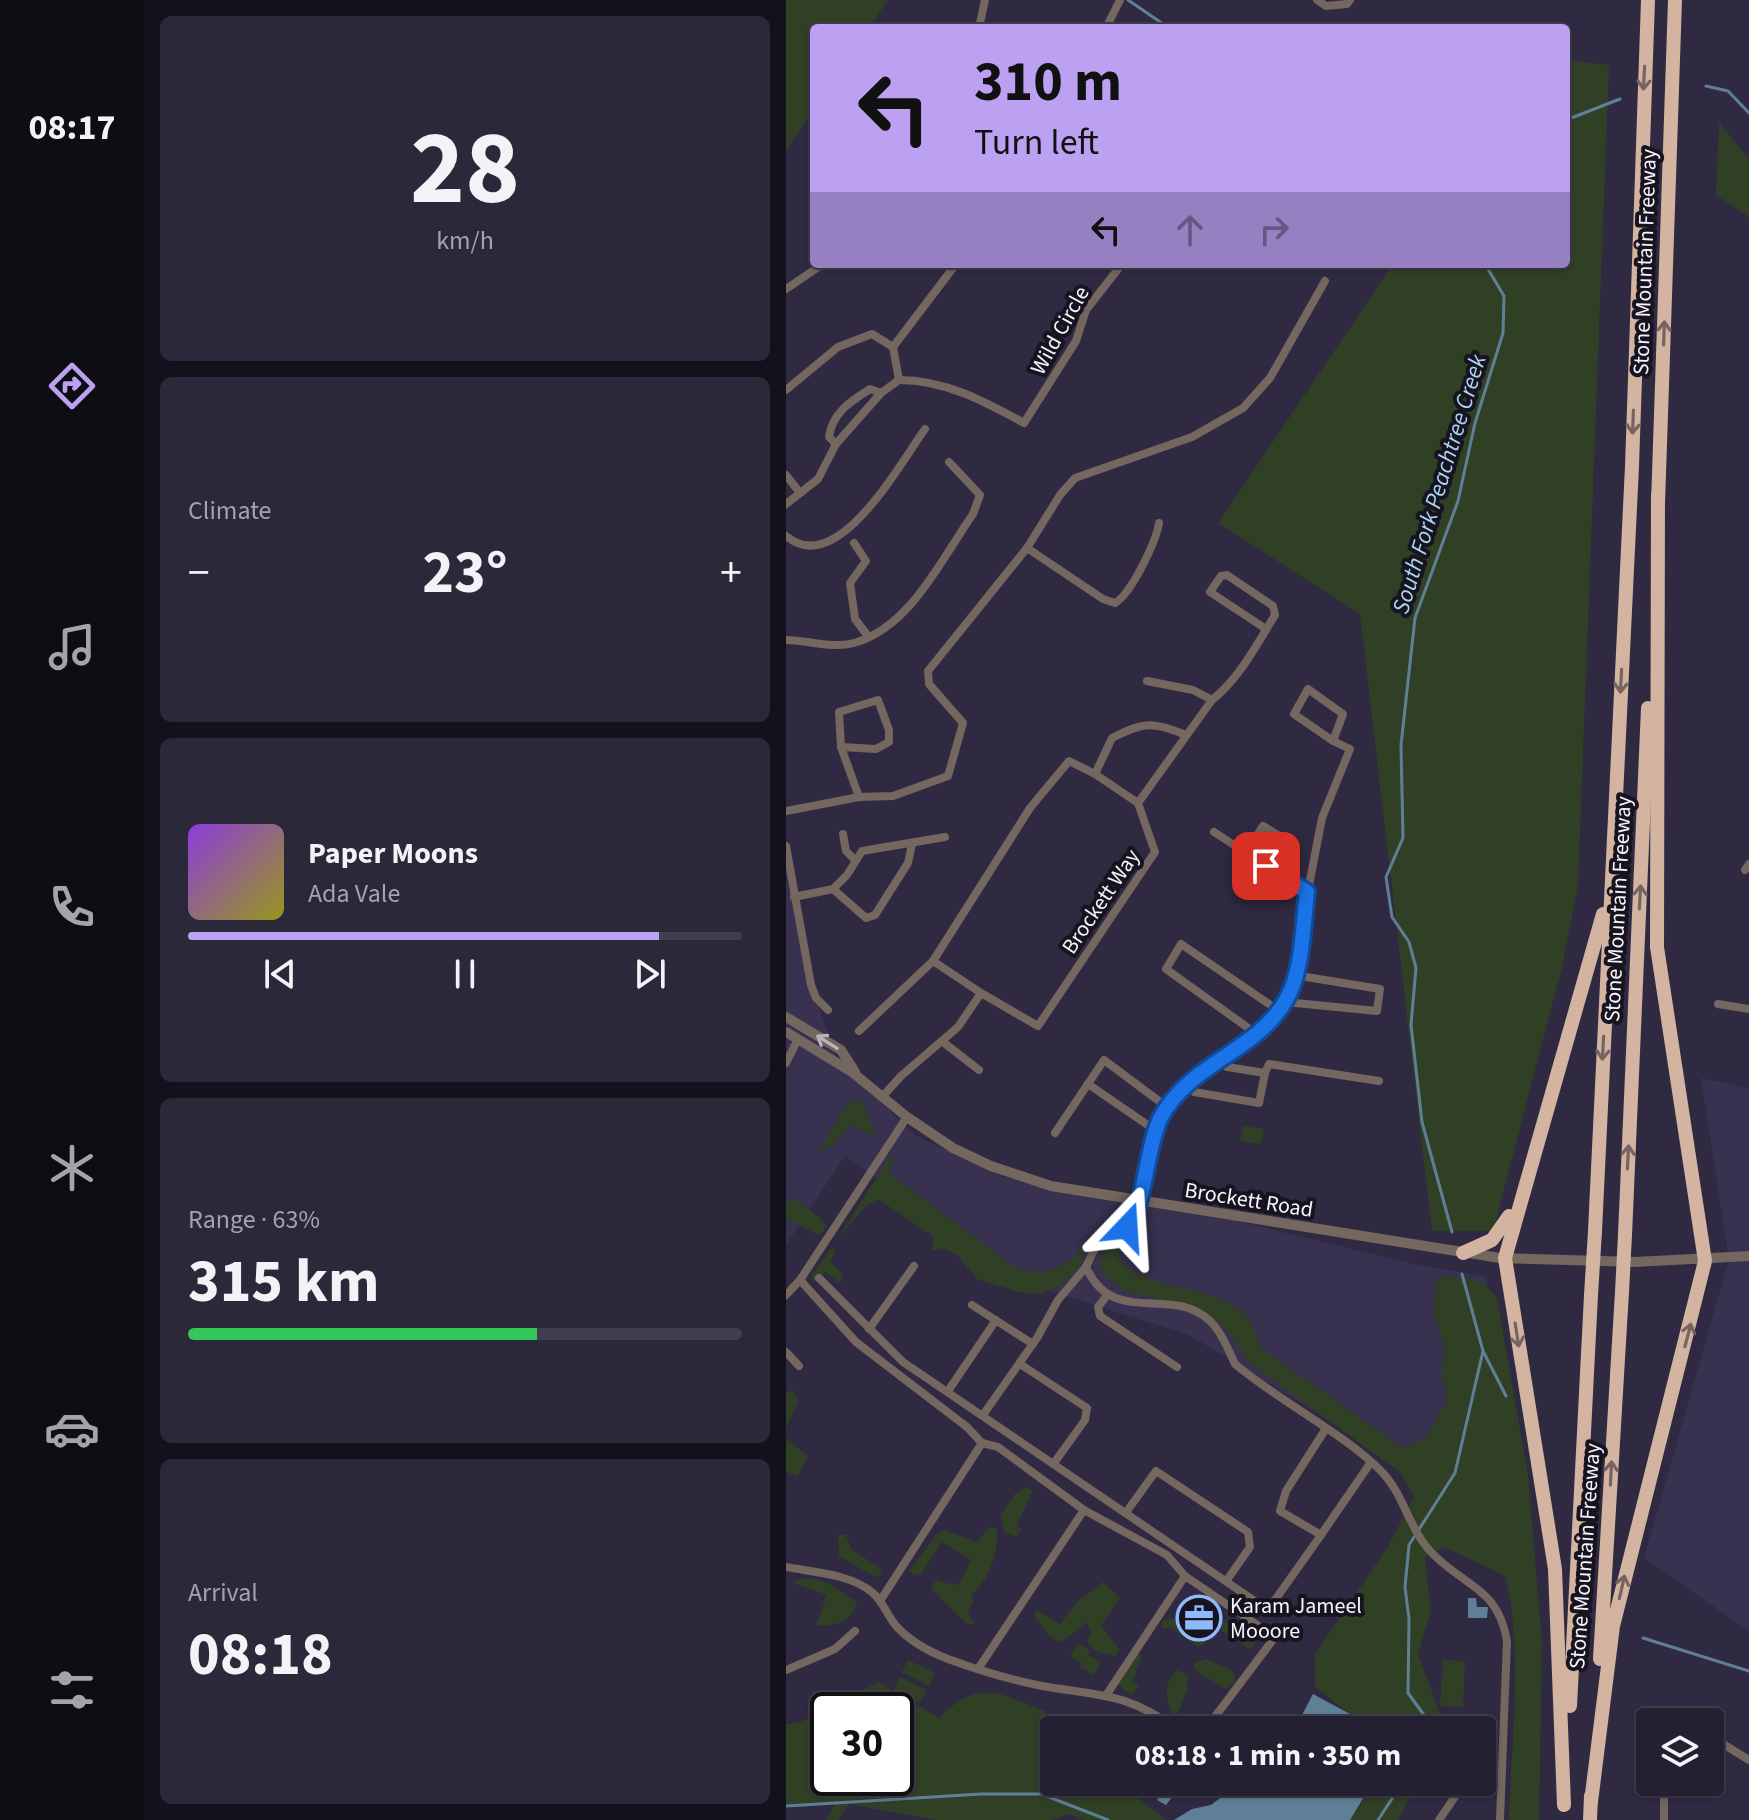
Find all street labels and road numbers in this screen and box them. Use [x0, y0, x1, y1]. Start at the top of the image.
street label: Stone Mountain Freeway [1625, 148, 1665, 376]
street label: Wild Circle [1022, 280, 1097, 381]
street label: Stone Mountain Freeway [1596, 795, 1640, 1023]
street label: Brockett Way [1054, 842, 1148, 961]
street label: Brockett Road [1182, 1174, 1315, 1226]
street label: Stone Mountain Freeway [1561, 1441, 1609, 1670]

